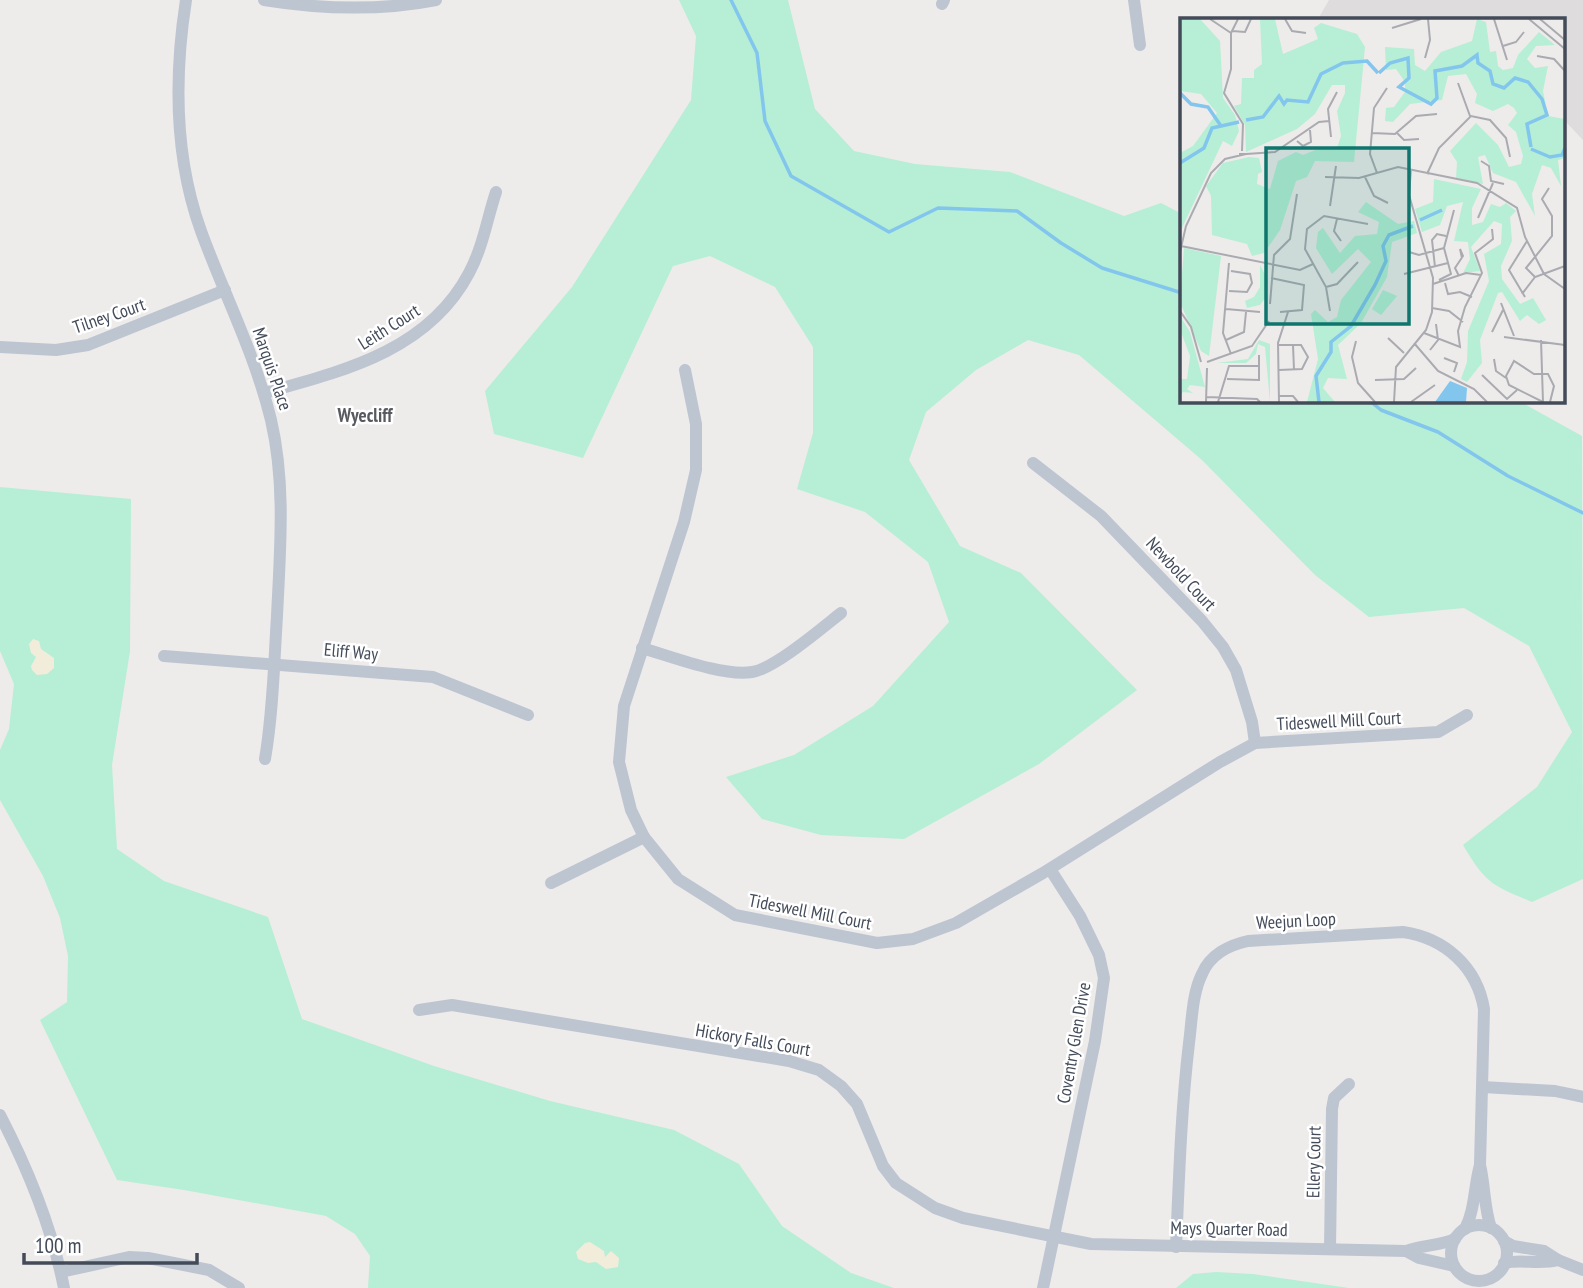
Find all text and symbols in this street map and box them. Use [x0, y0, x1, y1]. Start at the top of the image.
inset map [1180, 18, 1566, 402]
street label: Tilney Court [70, 292, 148, 339]
street label: Leith Court [354, 299, 424, 354]
street label: Marquis Place [248, 324, 297, 413]
district label: Wyecliff [337, 403, 393, 427]
street label: Newbold Court [1141, 532, 1221, 615]
street label: Eliff Way [323, 638, 379, 665]
street label: Tideswell Mill Court [1276, 706, 1402, 735]
street label: Tideswell Mill Court [747, 888, 873, 935]
street label: Weejun Loop [1256, 907, 1337, 934]
street label: Coventry Glen Drive [1052, 981, 1095, 1105]
street label: Hickory Falls Court [694, 1018, 812, 1061]
street label: Ellery Court [1301, 1126, 1326, 1198]
street label: Mays Quarter Road [1170, 1216, 1288, 1241]
scale bar [24, 1222, 198, 1266]
text: 100 m [35, 1232, 81, 1259]

